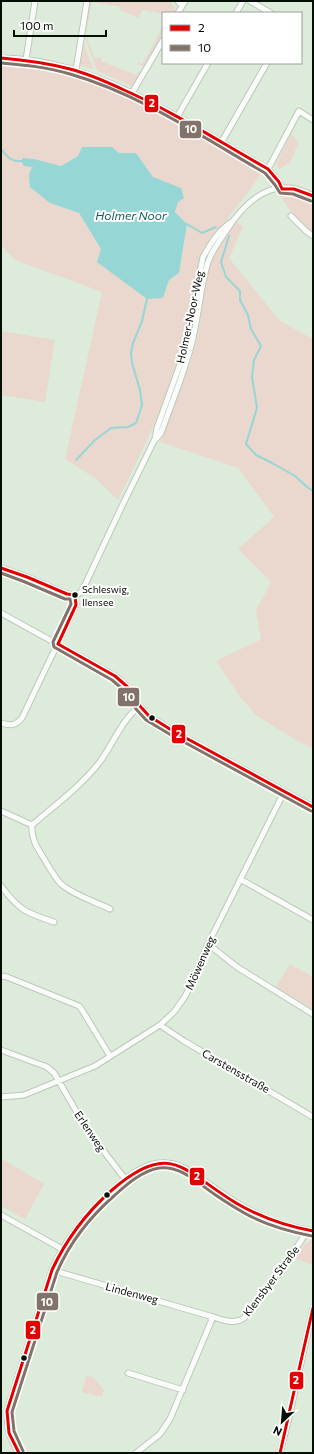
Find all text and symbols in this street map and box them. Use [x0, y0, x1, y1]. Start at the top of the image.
scale bar [14, 12, 106, 38]
legend [162, 12, 302, 64]
text: 100 m [20, 18, 54, 32]
text: 2 [198, 20, 205, 34]
text: 10 [198, 40, 211, 54]
line badge: 2 [144, 94, 159, 113]
text: 2 [149, 96, 155, 109]
line badge: 10 [179, 120, 202, 139]
text: 10 [185, 122, 197, 135]
water label: Holmer Noor [95, 208, 168, 222]
street label: Holmer-Noor-Weg [173, 269, 206, 364]
place label: Schleswig, Ilensee [82, 583, 129, 608]
marker: Schleswig, Ilensee [70, 590, 80, 600]
line badge: 10 [117, 687, 140, 707]
text: 10 [123, 690, 135, 703]
unlabelled marker [147, 713, 157, 723]
line badge: 2 [171, 724, 186, 744]
text: 2 [176, 727, 182, 740]
street label: Möwenweg [182, 934, 217, 992]
street label: Carstensstraße [200, 1046, 273, 1095]
street label: Erlenweg [72, 1108, 109, 1153]
line badge: 2 [189, 1167, 205, 1186]
text: 2 [194, 1169, 200, 1182]
unlabelled marker [102, 1190, 112, 1200]
street label: Klensbyer Straße [240, 1243, 301, 1318]
street label: Lindenweg [104, 1279, 160, 1306]
line badge: 10 [36, 1292, 59, 1311]
text: 10 [41, 1295, 53, 1308]
line badge: 2 [25, 1320, 41, 1340]
text: 2 [30, 1323, 36, 1336]
unlabelled marker [19, 1353, 29, 1363]
line badge: 2 [289, 1371, 304, 1390]
text: 2 [293, 1373, 299, 1386]
north arrow [262, 1402, 302, 1442]
text: N [271, 1424, 284, 1439]

